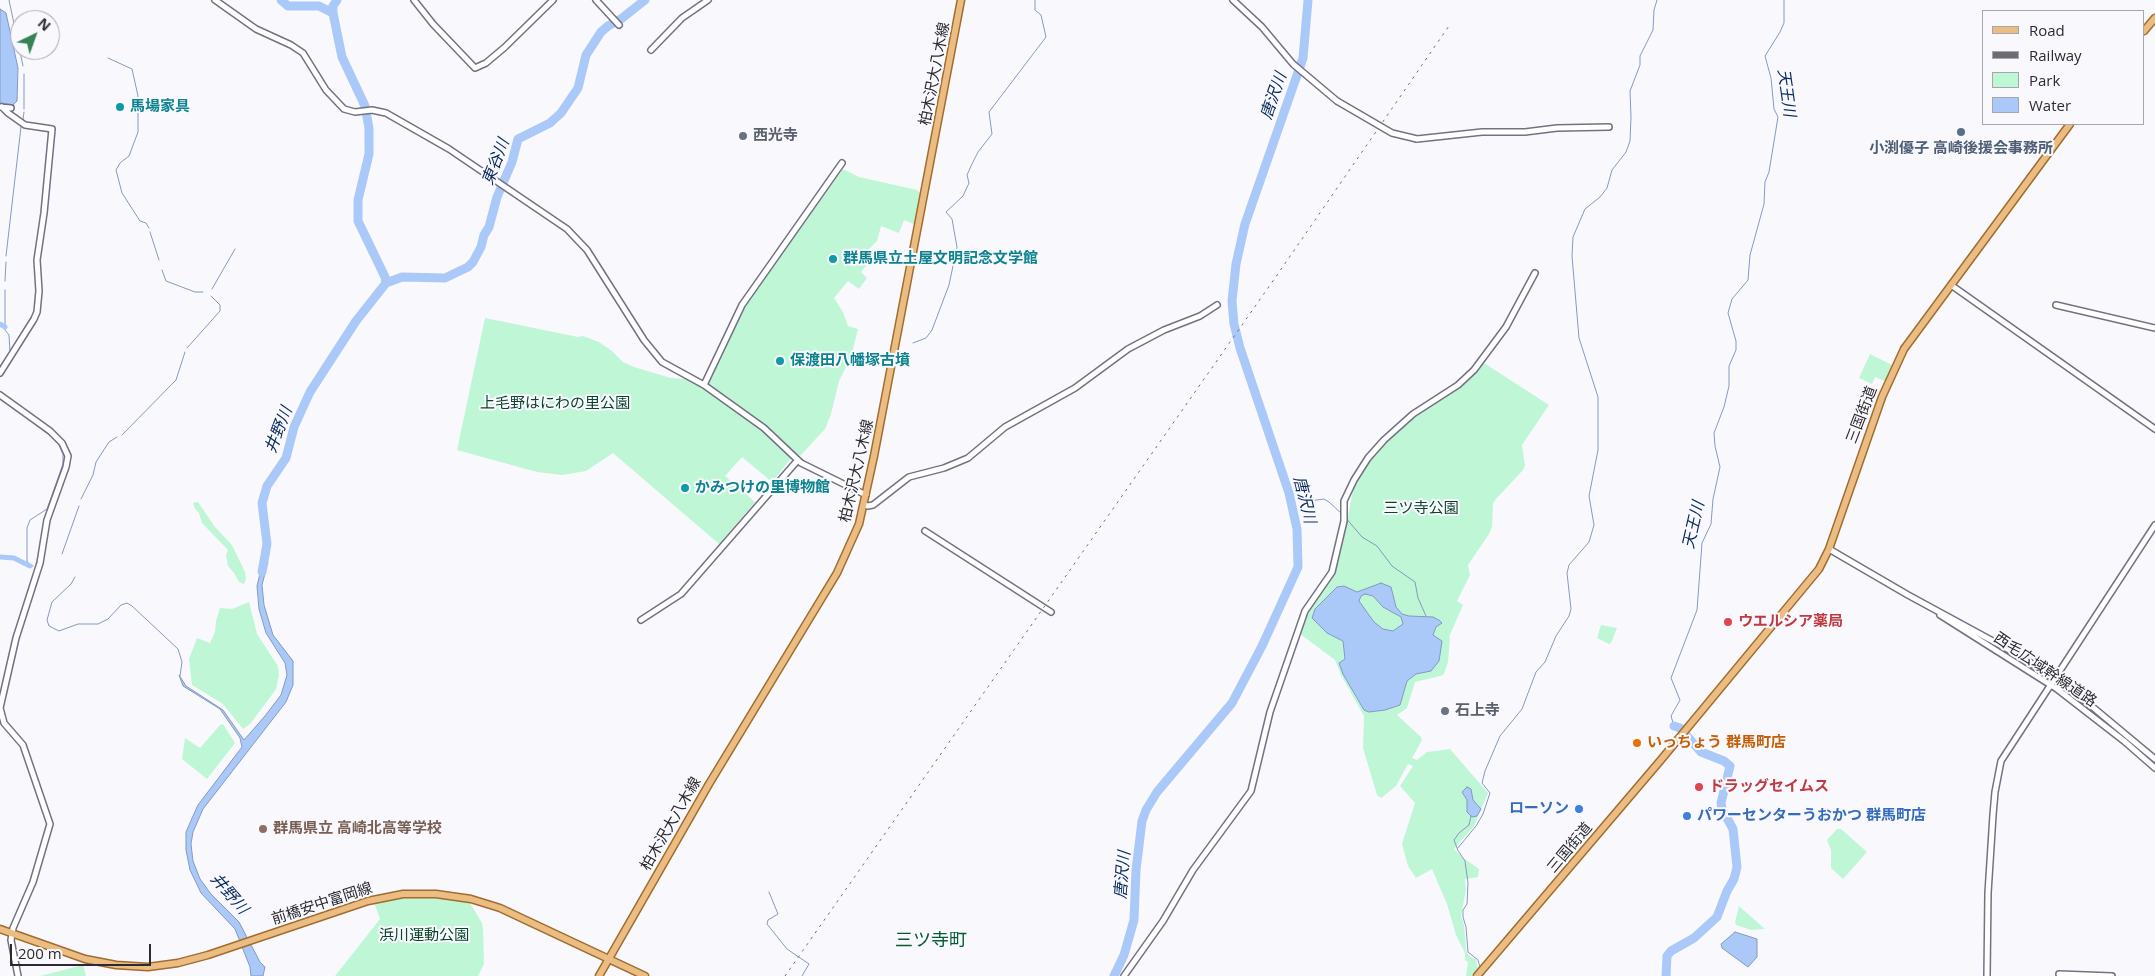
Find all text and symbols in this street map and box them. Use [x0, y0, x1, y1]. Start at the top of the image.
north arrow [10, 10, 60, 60]
legend [1982, 10, 2145, 125]
text: N [34, 13, 55, 35]
text: Road [2029, 20, 2065, 40]
street label: 柏木沢大八木線 [916, 21, 954, 127]
text: Railway [2029, 45, 2082, 65]
water label: 天王川 [1773, 68, 1799, 118]
water label: 唐沢川 [1257, 70, 1291, 122]
text: Park [2029, 70, 2060, 90]
text: Water [2029, 95, 2071, 115]
place label: 馬場家具 [130, 98, 190, 116]
marker: 馬場家具 [114, 101, 126, 113]
marker: 小渕優子 高崎後援会事務所 [1955, 126, 1967, 138]
place label: 西光寺 [753, 127, 798, 145]
marker: 西光寺 [737, 130, 749, 142]
water label: 東谷川 [478, 136, 514, 188]
place label: 小渕優子 高崎後援会事務所 [1869, 140, 2053, 158]
place label: 群馬県立土屋文明記念文学館 [843, 250, 1038, 268]
marker: 群馬県立土屋文明記念文学館 [827, 253, 839, 265]
place label: 保渡田八幡塚古墳 [790, 352, 910, 370]
marker: 保渡田八幡塚古墳 [774, 355, 786, 367]
street label: 三国街道 [1843, 384, 1881, 446]
park label: 上毛野はにわの里公園 [480, 395, 630, 413]
water label: 井野川 [261, 404, 297, 456]
street label: 柏木沢大八木線 [836, 418, 878, 524]
water label: 唐沢川 [1289, 474, 1319, 526]
place label: かみつけの里博物館 [695, 479, 830, 497]
marker: かみつけの里博物館 [679, 482, 691, 494]
water label: 天王川 [1679, 499, 1709, 551]
park label: 三ツ寺公園 [1384, 500, 1458, 518]
place label: ウエルシア薬局 [1738, 613, 1843, 631]
marker: ウエルシア薬局 [1722, 616, 1734, 628]
street label: 西毛広域幹線道路 [1990, 629, 2100, 711]
place label: 石上寺 [1455, 702, 1500, 720]
marker: 石上寺 [1439, 705, 1451, 717]
place label: いっちょう 群馬町店 [1647, 734, 1786, 752]
marker: いっちょう 群馬町店 [1631, 737, 1643, 749]
street label: 柏木沢大八木線 [637, 774, 705, 874]
place label: ドラッグセイムス [1709, 778, 1829, 796]
marker: ドラッグセイムス [1693, 781, 1705, 793]
place label: ローソン [1509, 800, 1569, 818]
marker: ローソン [1573, 803, 1585, 815]
place label: パワーセンターうおかつ 群馬町店 [1697, 807, 1926, 825]
marker: パワーセンターうおかつ 群馬町店 [1681, 810, 1693, 822]
street label: 三国街道 [1544, 819, 1596, 877]
place label: 群馬県立 高崎北高等学校 [273, 820, 442, 838]
marker: 群馬県立 高崎北高等学校 [257, 823, 269, 835]
water label: 唐沢川 [1111, 850, 1135, 900]
water label: 井野川 [206, 870, 252, 918]
street label: 前橋安中富岡線 [269, 879, 375, 929]
park label: 浜川運動公園 [379, 927, 469, 945]
district label: 三ツ寺町 [895, 930, 967, 952]
scale bar [12, 934, 154, 966]
text: 200 m [18, 943, 62, 963]

